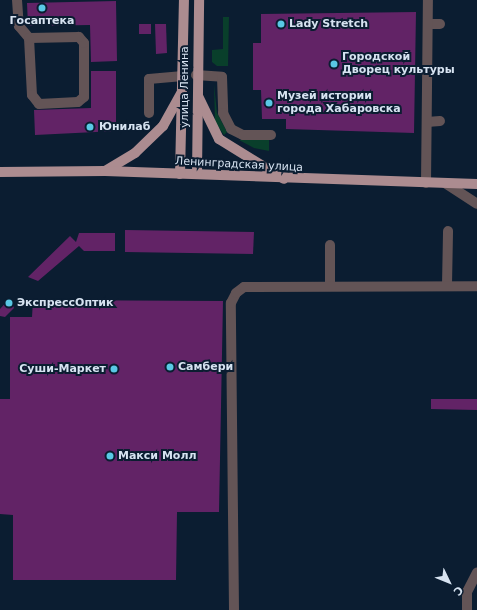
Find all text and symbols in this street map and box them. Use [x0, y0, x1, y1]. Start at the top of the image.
marker: Госаптека [37, 3, 47, 13]
place label: Госаптека [10, 14, 74, 28]
place label: Lady Stretch [289, 17, 368, 31]
marker: Lady Stretch [276, 19, 286, 29]
street label: улица Ленина [178, 46, 192, 128]
place label: Городской Дворец культуры [342, 51, 455, 77]
marker: Городской Дворец культуры [329, 59, 339, 69]
place label: Музей истории города Хабаровска [277, 90, 401, 116]
marker: Музей истории города Хабаровска [264, 98, 274, 108]
place label: Юнилаб [99, 120, 150, 134]
marker: Юнилаб [84, 121, 96, 133]
street label: Ленинградская улица [175, 155, 303, 175]
place label: ЭкспрессОптик [17, 296, 114, 310]
marker: ЭкспрессОптик [4, 298, 14, 308]
place label: Самбери [178, 360, 233, 374]
place label: Суши-Маркет [19, 362, 106, 376]
marker: Самбери [165, 362, 175, 372]
marker: Суши-Маркет [109, 364, 119, 374]
place label: Макси Молл [118, 449, 197, 463]
marker: Макси Молл [105, 451, 115, 461]
north arrow [429, 562, 469, 602]
text: С [451, 583, 466, 598]

